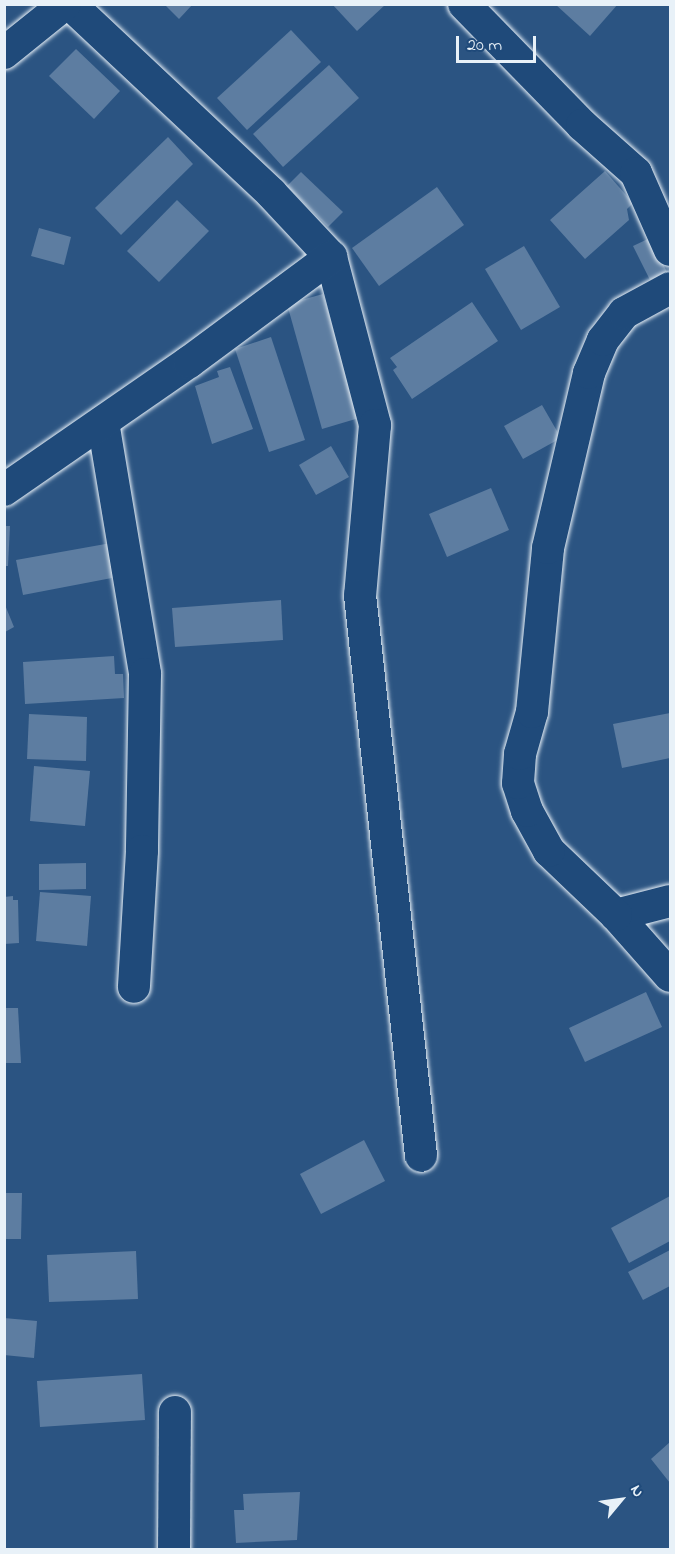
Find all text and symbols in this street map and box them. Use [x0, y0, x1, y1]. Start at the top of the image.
scale bar [459, 24, 538, 62]
text: 20 m [467, 33, 502, 59]
north arrow [591, 1470, 651, 1530]
text: N [624, 1481, 650, 1502]

